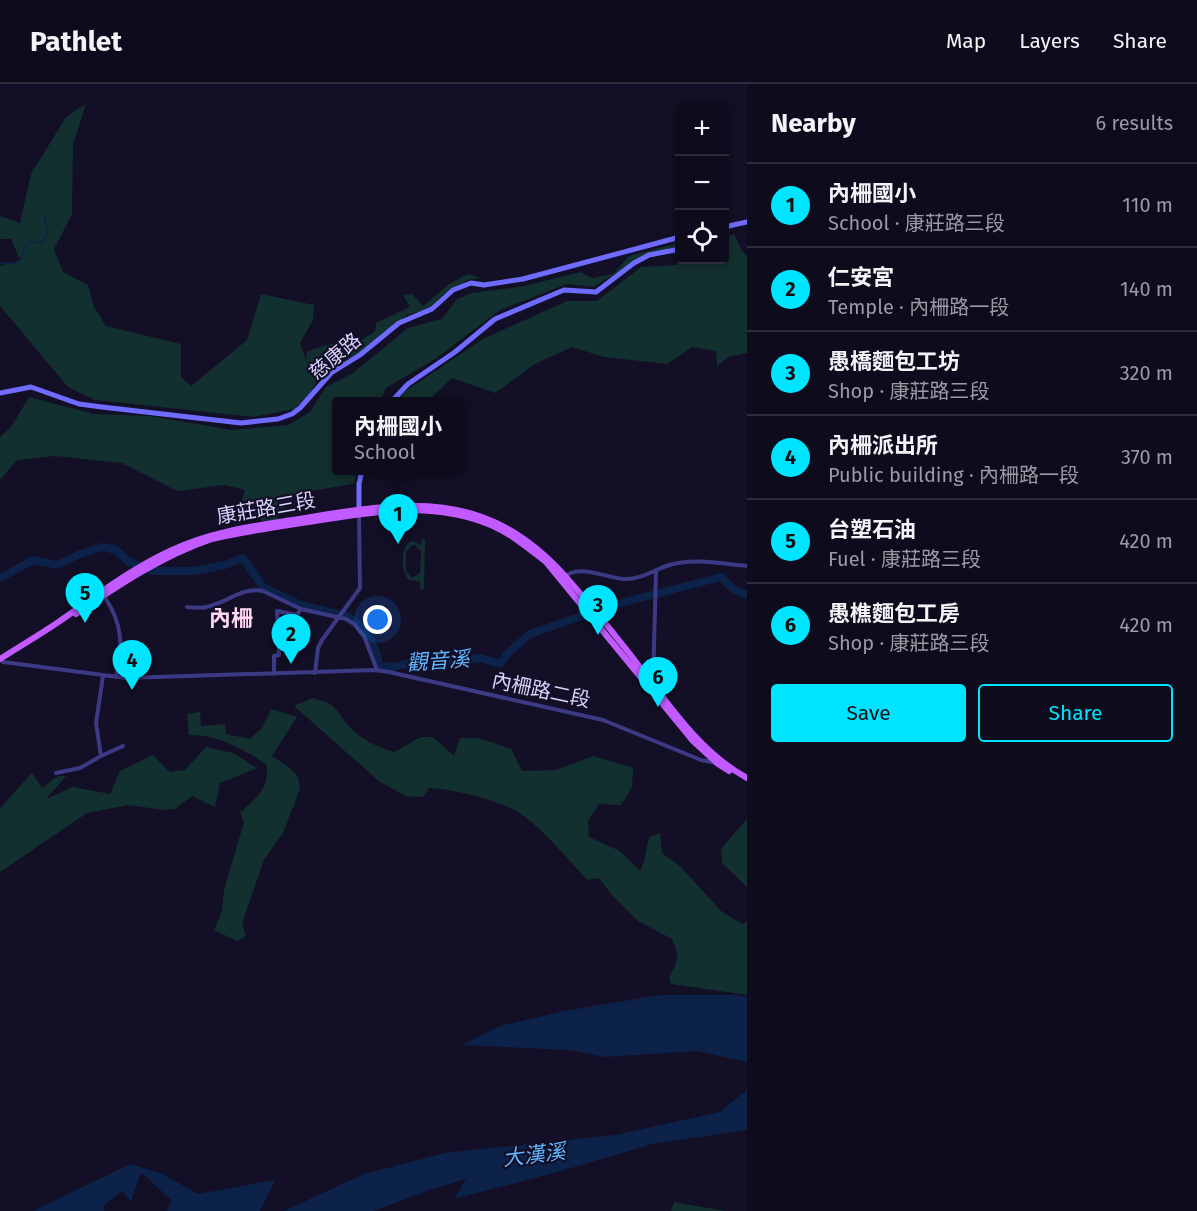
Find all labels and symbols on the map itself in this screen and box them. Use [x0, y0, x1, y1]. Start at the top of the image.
street label: 慈康路 [304, 328, 366, 384]
street label: 康莊路三段 [215, 487, 317, 529]
pin: 1 [378, 494, 418, 544]
pin: 5 [66, 574, 104, 623]
pin: 3 [578, 586, 618, 635]
district label: 內柵 [209, 605, 253, 632]
your location [363, 605, 392, 634]
pin: 2 [272, 614, 310, 664]
pin: 4 [112, 640, 152, 690]
water label: 觀音溪 [406, 646, 473, 676]
pin: 6 [638, 658, 678, 707]
street label: 內柵路二段 [490, 668, 592, 712]
water label: 大漢溪 [501, 1138, 570, 1172]

